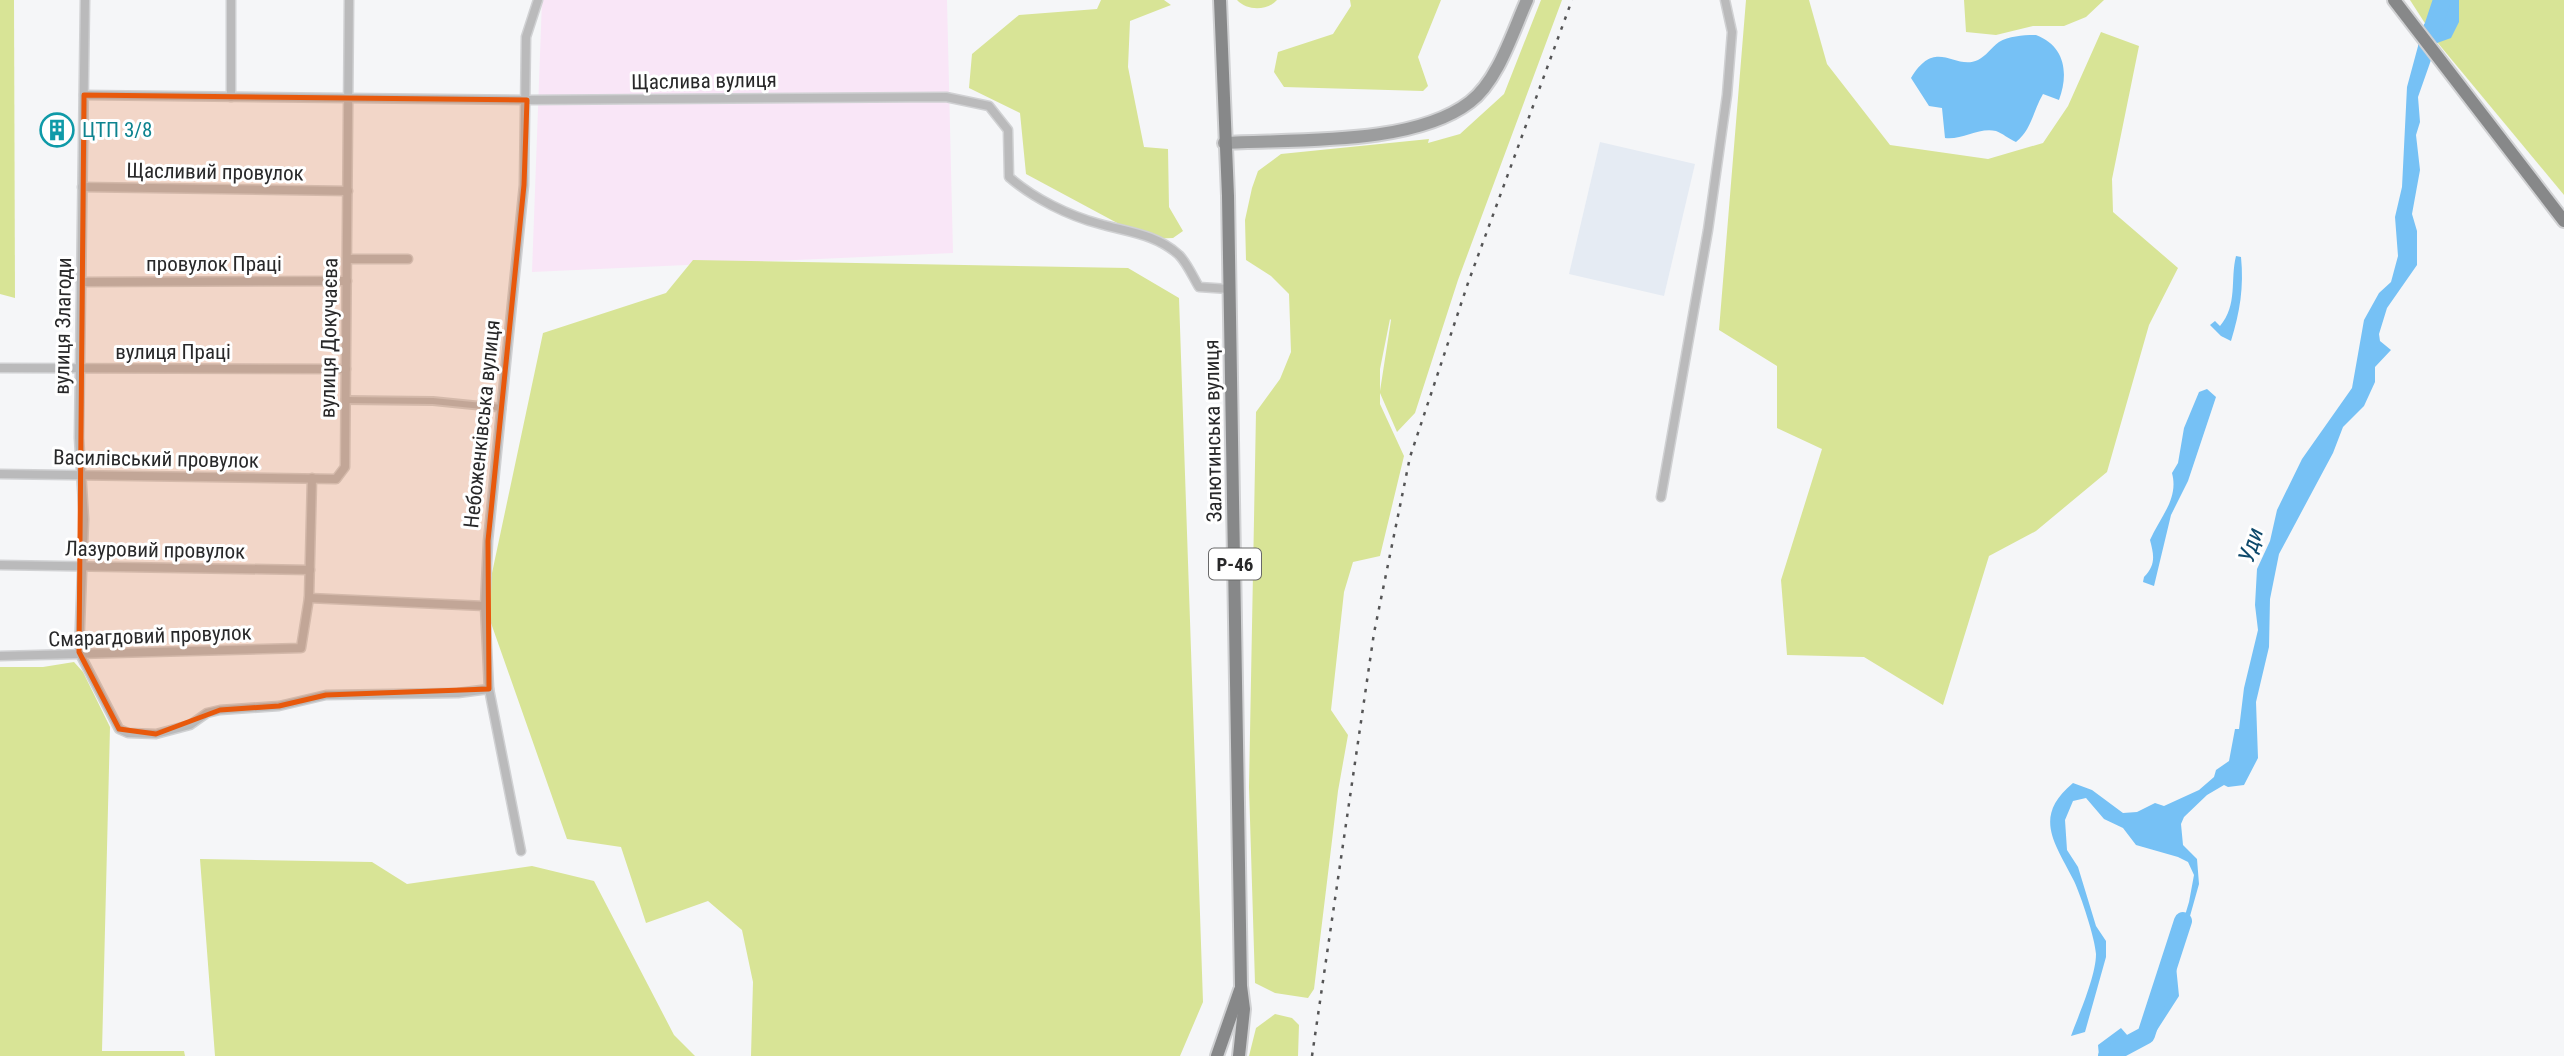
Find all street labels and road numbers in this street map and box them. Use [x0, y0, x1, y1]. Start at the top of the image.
street label: Щаслива вулиця [631, 68, 777, 94]
street label: Щасливий провулок [126, 158, 304, 186]
street label: провулок Праці [146, 252, 282, 276]
street label: вулиця Злагоди [50, 257, 76, 395]
street label: вулиця Докучаєва [316, 258, 342, 418]
street label: Небоженківська вулиця [459, 319, 505, 529]
street label: Залютинська вулиця [1199, 339, 1227, 523]
street label: вулиця Праці [115, 340, 231, 364]
street label: Василівський провулок [53, 445, 259, 473]
street label: Лазуровий провулок [65, 536, 245, 564]
road number: Р-46 [1209, 548, 1261, 580]
street label: Смарагдовий провулок [48, 620, 252, 652]

